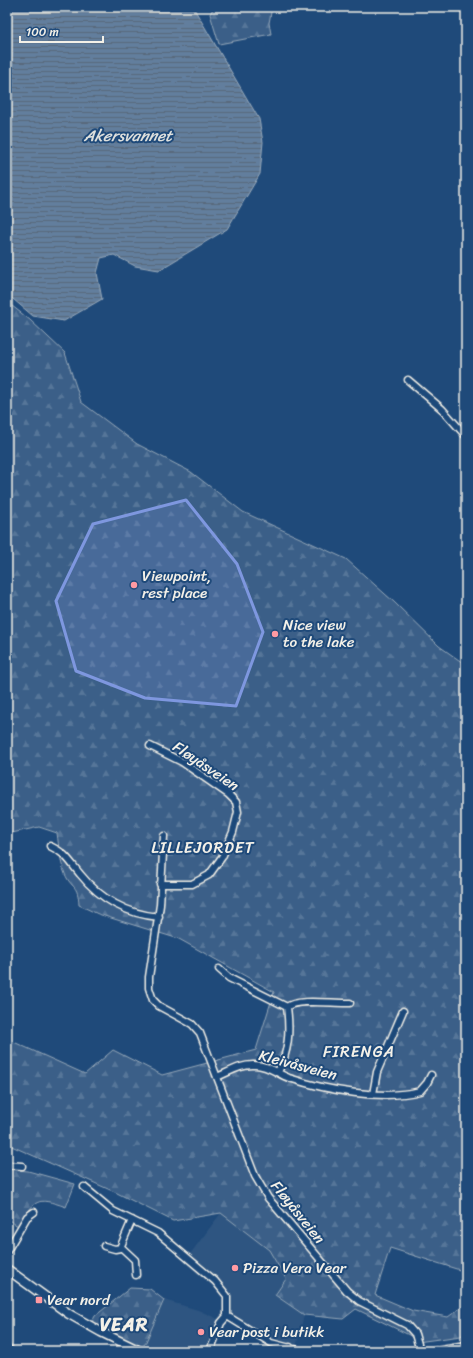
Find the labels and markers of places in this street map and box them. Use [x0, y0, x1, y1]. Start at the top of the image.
place label: Viewpoint, rest place [142, 563, 211, 606]
marker: Viewpoint, rest place [129, 580, 139, 590]
place label: Nice view to the lake [283, 612, 355, 655]
marker: Nice view to the lake [270, 629, 280, 639]
place label: Pizza Vera Vear [243, 1255, 347, 1281]
marker: Pizza Vera Vear [230, 1263, 240, 1273]
place label: Vear nord [47, 1287, 111, 1313]
marker: Vear nord [34, 1295, 44, 1305]
place label: Vear post i butikk [209, 1319, 324, 1345]
marker: Vear post i butikk [196, 1327, 206, 1337]

